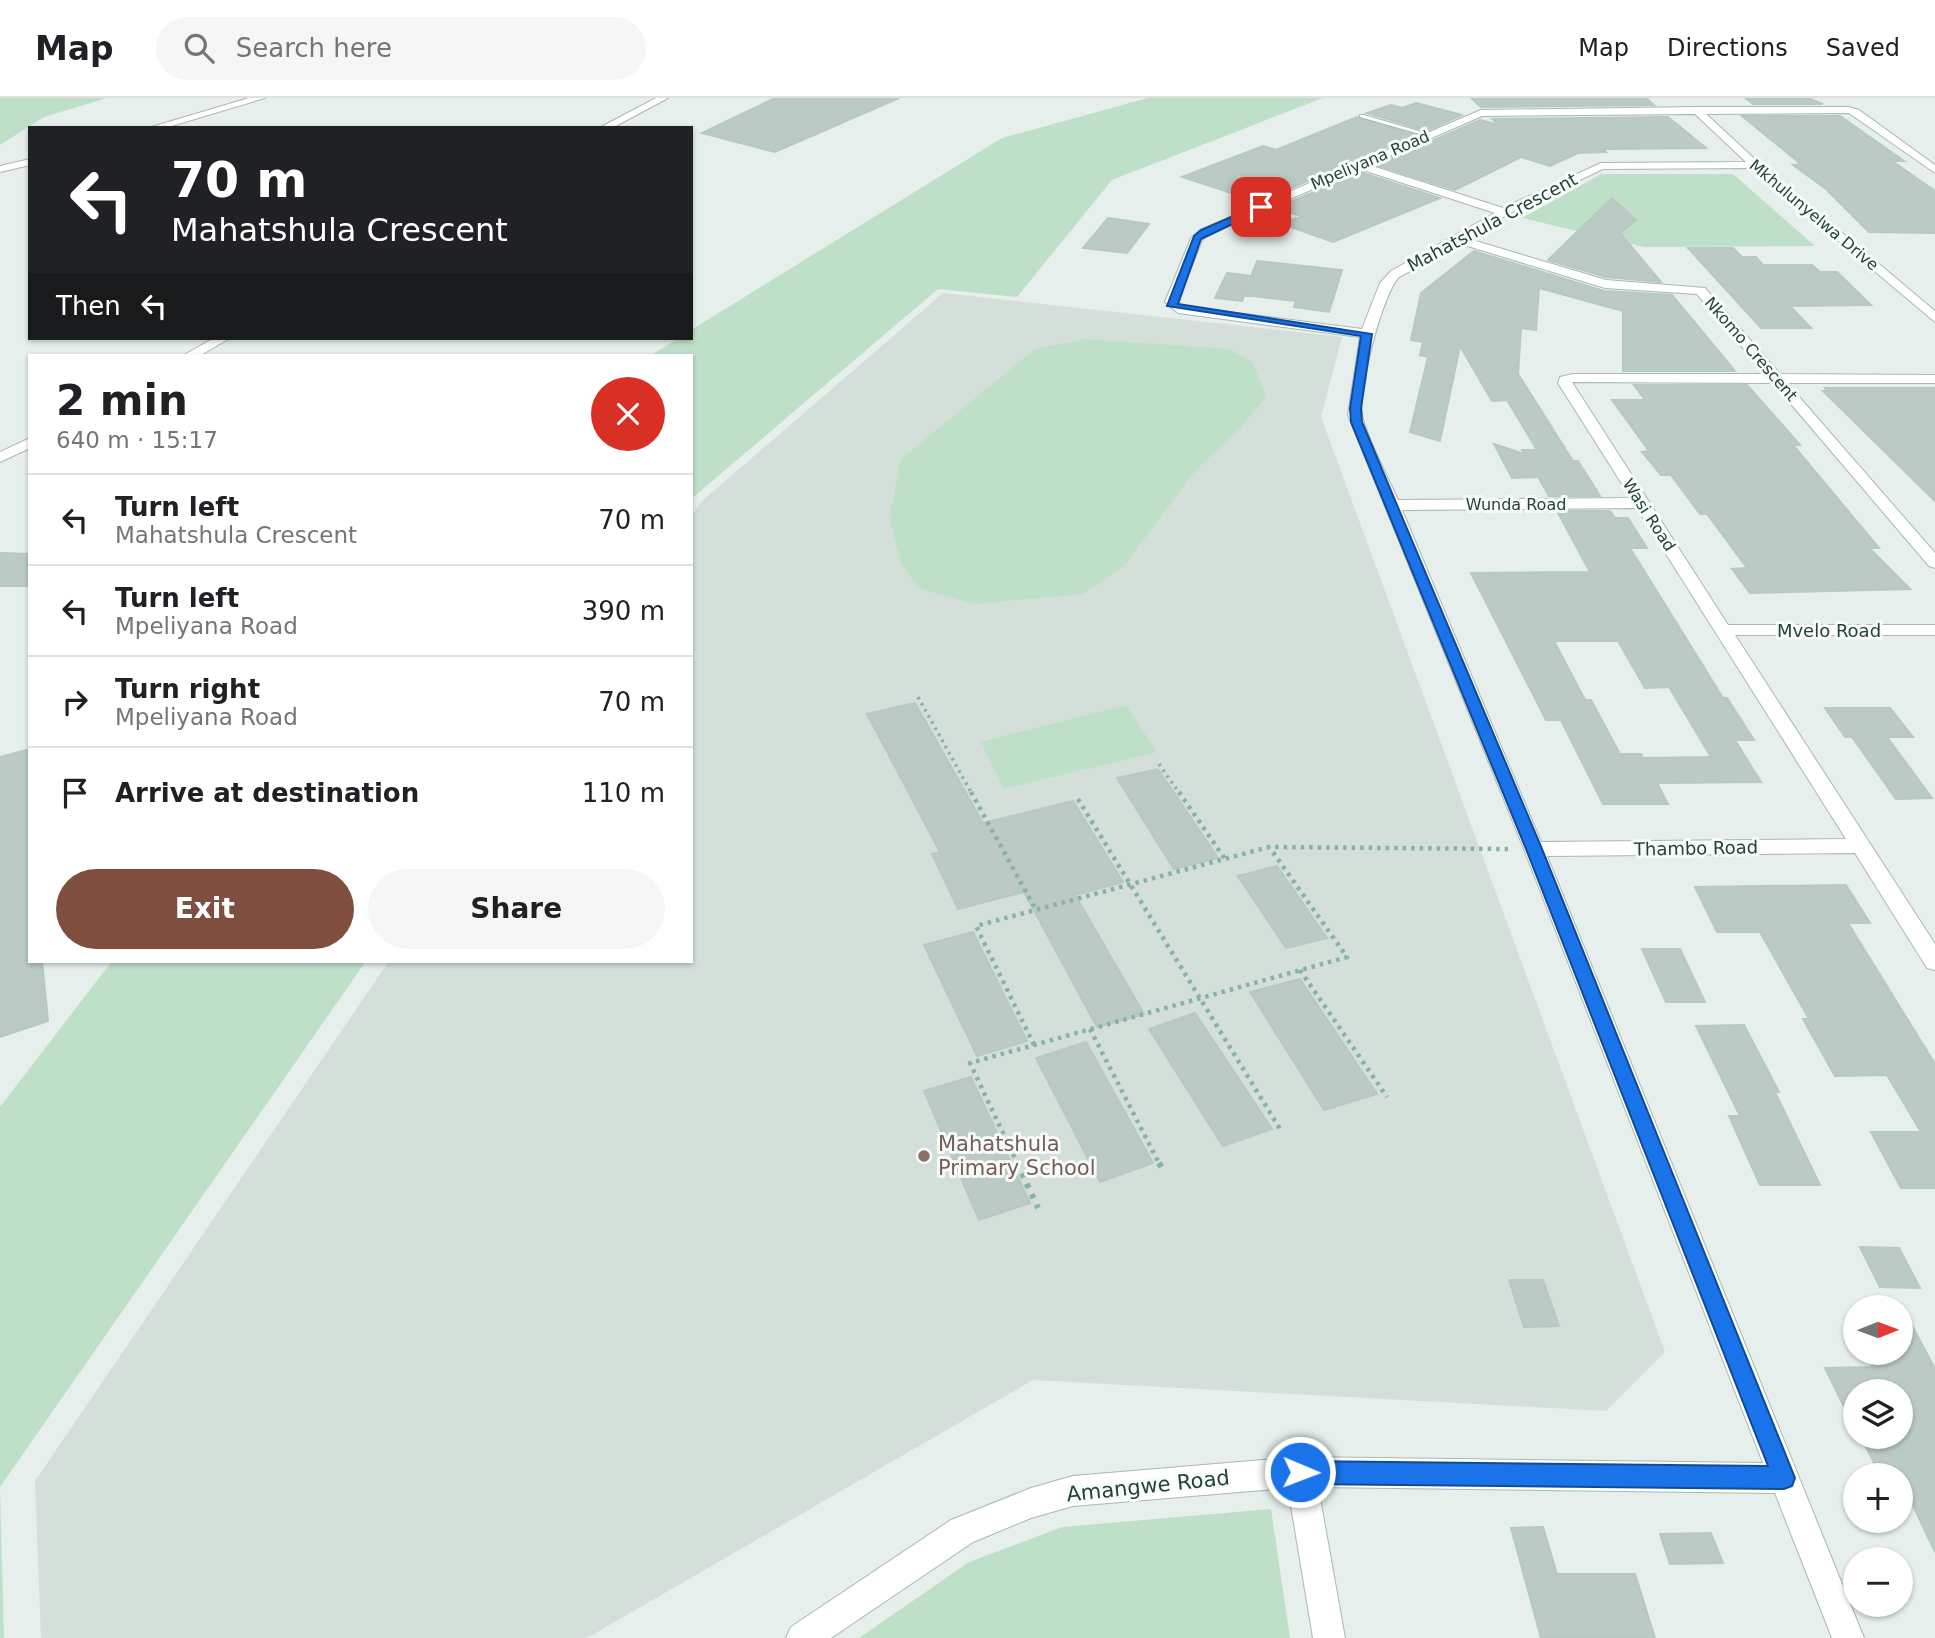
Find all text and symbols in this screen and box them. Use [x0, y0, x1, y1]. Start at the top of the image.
search box [156, 17, 646, 80]
text: Map [35, 29, 114, 68]
icon: search [180, 29, 218, 67]
text: Search here [236, 33, 392, 63]
text: Map [1578, 34, 1629, 62]
text: Directions [1667, 34, 1788, 62]
text: Saved [1826, 34, 1900, 62]
street label: Mpeliyana Road [1308, 126, 1432, 194]
text: 70 m [171, 152, 307, 209]
icon: left [56, 154, 147, 245]
street label: Mkhulunyelwa Drive [1746, 156, 1882, 274]
street label: Mahatshula Crescent [1403, 168, 1581, 276]
pin [1231, 177, 1291, 237]
icon: arrive [1242, 188, 1280, 226]
text: Mahatshula Crescent [171, 211, 508, 249]
icon: left [135, 287, 173, 325]
text: Then [56, 291, 121, 321]
street label: Nkomo Crescent [1701, 293, 1801, 405]
text: 2 min [56, 376, 188, 425]
button: close [591, 377, 665, 451]
text: 640 m · 15:17 [56, 427, 218, 453]
street label: Wasi Road [1619, 475, 1679, 555]
text: Turn left [115, 492, 239, 522]
street label: Wunda Road [1466, 495, 1566, 514]
icon: left [56, 501, 94, 539]
text: 70 m [598, 505, 665, 535]
text: Mahatshula Crescent [115, 522, 357, 548]
text: Turn left [115, 583, 239, 613]
icon: left [56, 592, 94, 630]
text: 390 m [582, 596, 665, 626]
text: Mpeliyana Road [115, 613, 298, 639]
street label: Mvelo Road [1777, 620, 1881, 641]
text: Turn right [115, 674, 260, 704]
icon: right [56, 683, 94, 721]
text: 70 m [598, 687, 665, 717]
text: Mpeliyana Road [115, 704, 298, 730]
icon: arrive [56, 774, 94, 812]
text: Arrive at destination [115, 778, 419, 808]
text: 110 m [582, 778, 665, 808]
street label: Thambo Road [1633, 836, 1758, 860]
button: Exit [56, 869, 354, 949]
button: Share [368, 869, 665, 949]
place label: Mahatshula Primary School [938, 1132, 1096, 1180]
marker: Mahatshula Primary School [916, 1148, 932, 1164]
north arrow [1843, 1295, 1913, 1365]
map controls [1843, 1295, 1913, 1617]
button: layers [1843, 1379, 1913, 1449]
position arrow [1263, 1435, 1337, 1509]
button: + [1843, 1463, 1913, 1533]
street label: Amangwe Road [1065, 1466, 1231, 1506]
button: − [1843, 1547, 1913, 1617]

